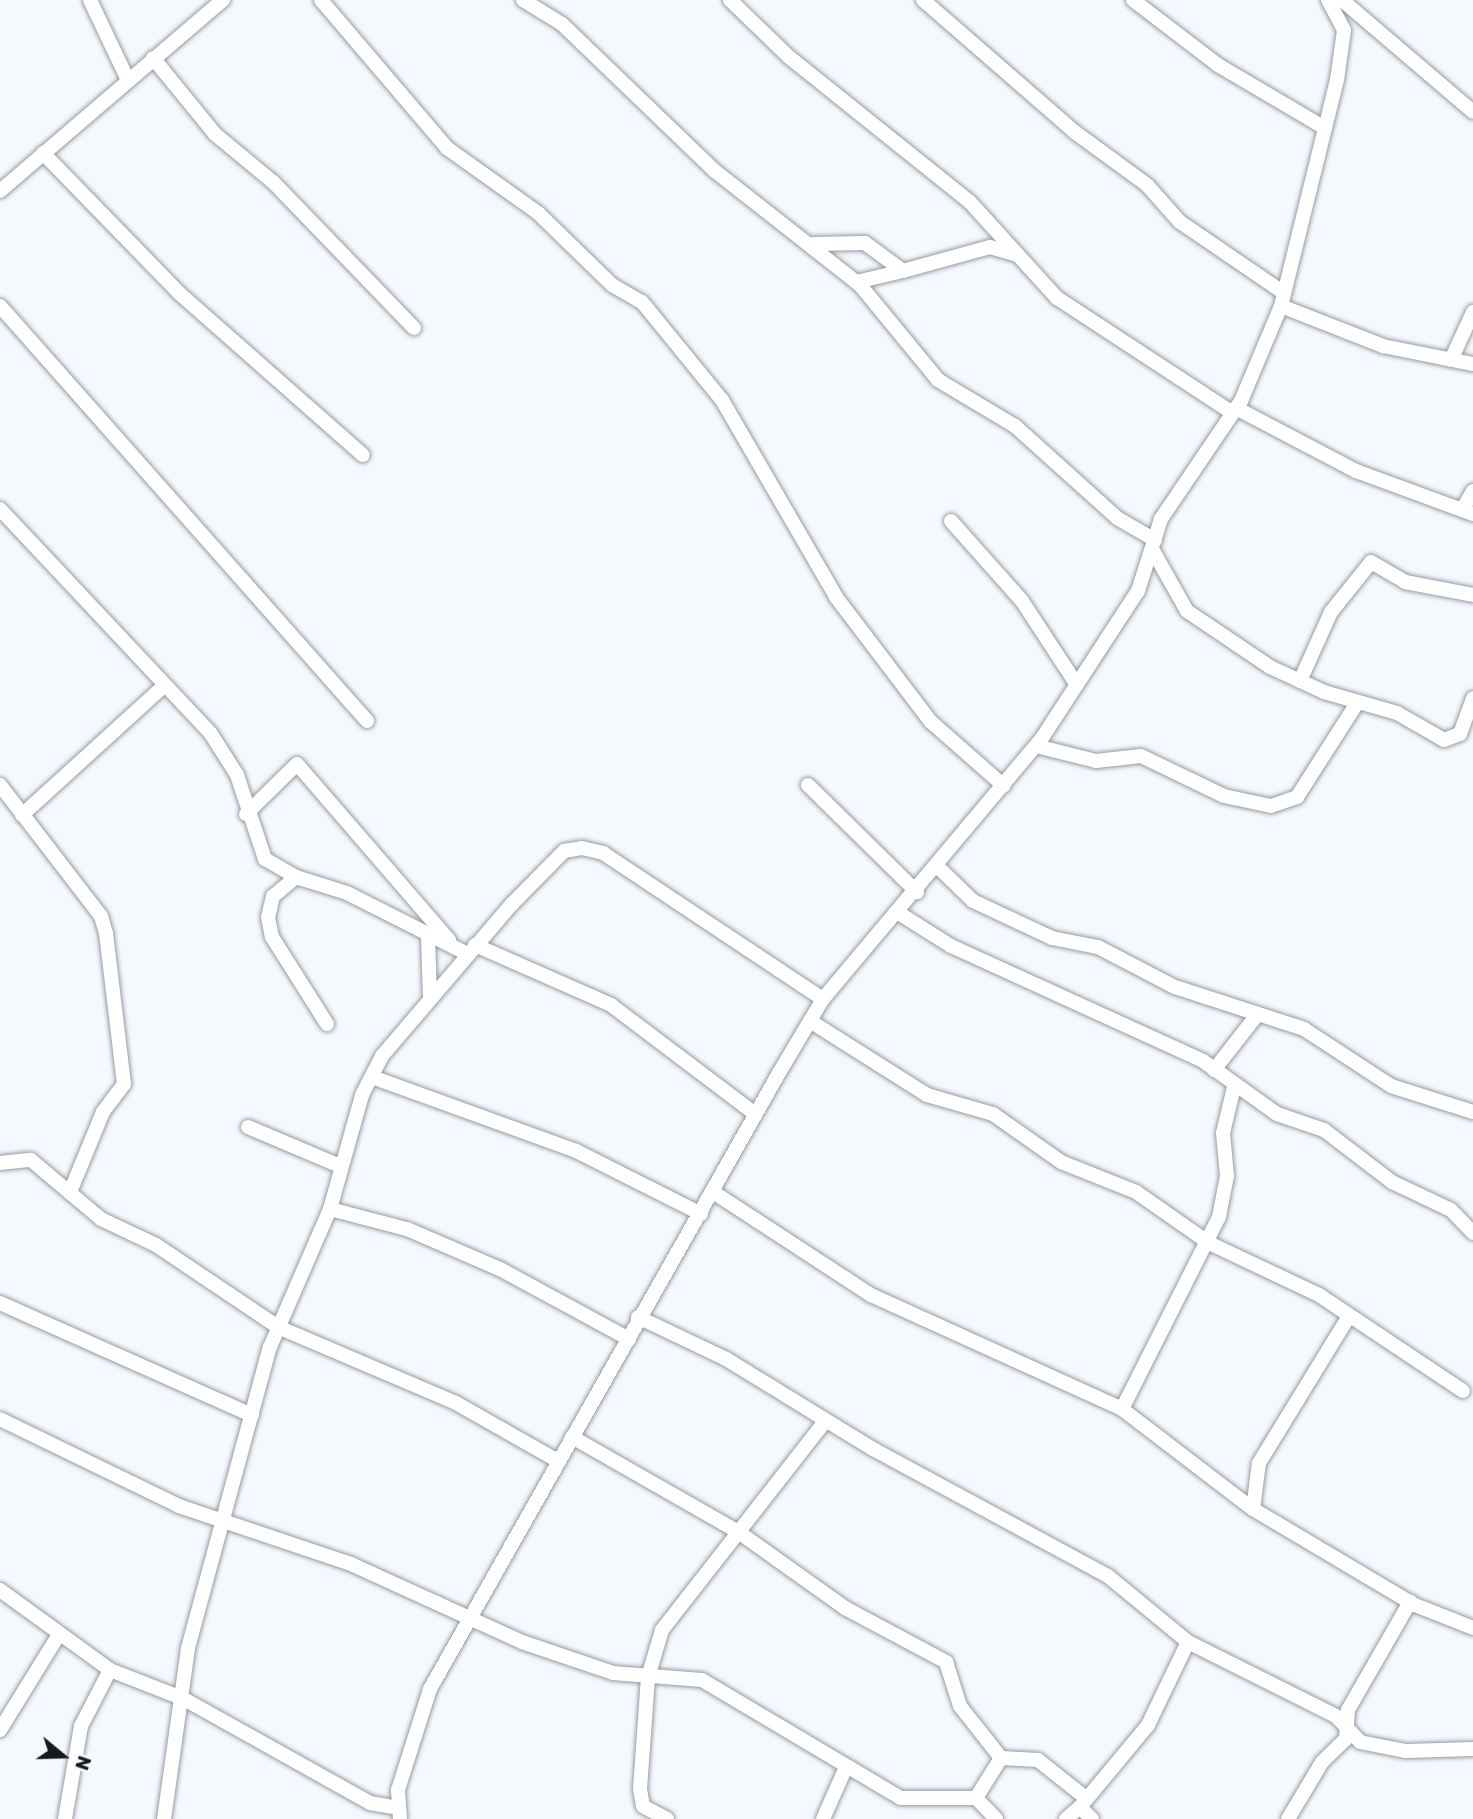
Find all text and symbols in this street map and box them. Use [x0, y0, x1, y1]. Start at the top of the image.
north arrow [28, 1721, 98, 1791]
text: N [70, 1753, 96, 1773]

